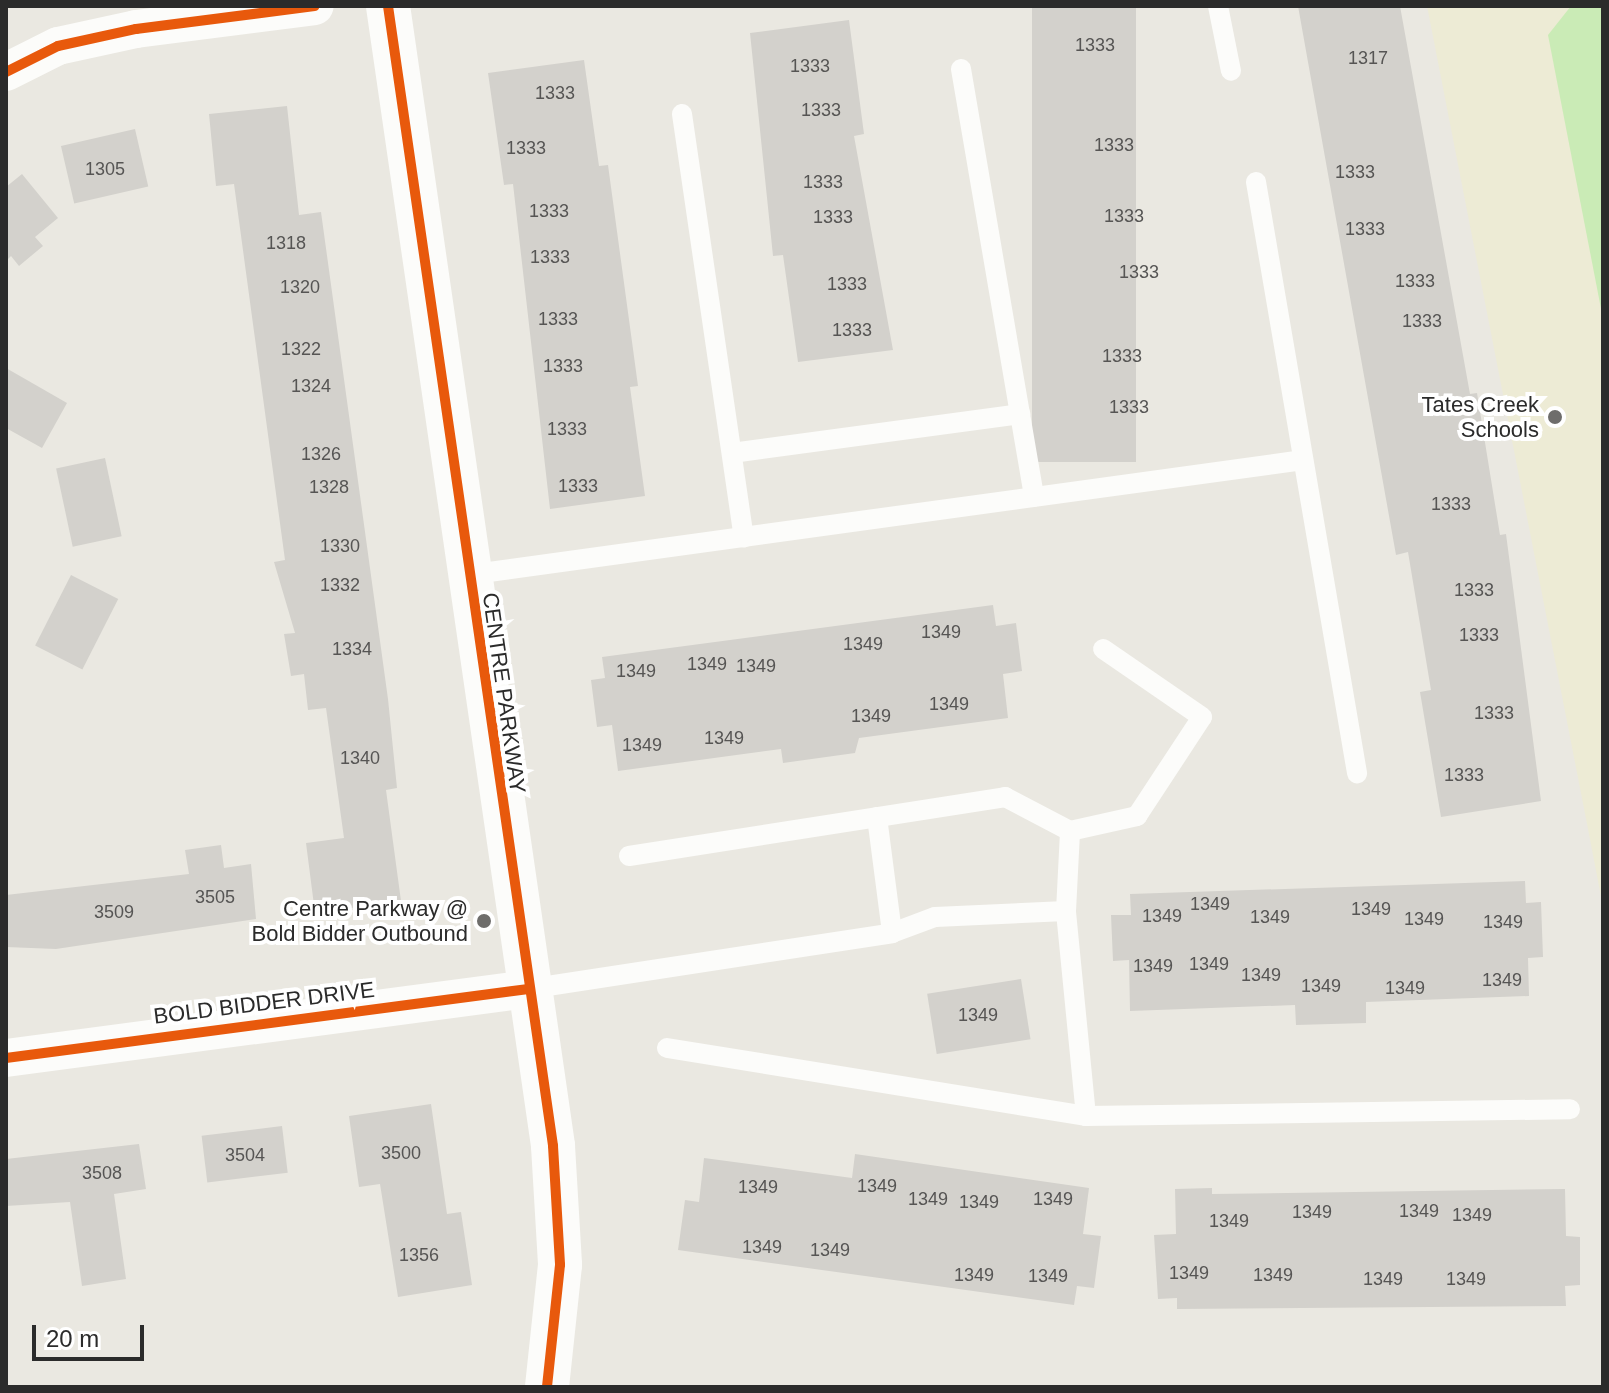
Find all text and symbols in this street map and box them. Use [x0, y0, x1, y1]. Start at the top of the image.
house number: 1333 [1075, 34, 1115, 56]
house number: 1317 [1348, 47, 1388, 69]
house number: 1333 [790, 55, 830, 77]
house number: 1333 [535, 82, 575, 104]
house number: 1333 [801, 99, 841, 121]
house number: 1333 [1094, 134, 1134, 156]
house number: 1333 [506, 137, 546, 159]
house number: 1305 [85, 158, 125, 180]
house number: 1333 [1335, 161, 1375, 183]
house number: 1333 [803, 171, 843, 193]
house number: 1333 [529, 200, 569, 222]
house number: 1333 [1104, 205, 1144, 227]
house number: 1333 [813, 206, 853, 228]
house number: 1333 [1345, 218, 1385, 240]
house number: 1318 [266, 232, 306, 254]
house number: 1333 [530, 246, 570, 268]
house number: 1333 [1119, 261, 1159, 283]
house number: 1333 [1395, 270, 1435, 292]
house number: 1333 [827, 273, 867, 295]
house number: 1320 [280, 276, 320, 298]
house number: 1333 [538, 308, 578, 330]
house number: 1333 [1402, 310, 1442, 332]
house number: 1333 [832, 319, 872, 341]
house number: 1322 [281, 338, 321, 360]
house number: 1333 [1102, 345, 1142, 367]
house number: 1333 [543, 355, 583, 377]
house number: 1324 [291, 375, 331, 397]
place label: Tates Creek Schools [1422, 391, 1539, 442]
house number: 1333 [1109, 396, 1149, 418]
marker: Tates Creek Schools [1546, 408, 1564, 426]
house number: 1333 [547, 418, 587, 440]
house number: 1326 [301, 443, 341, 465]
house number: 1333 [558, 475, 598, 497]
house number: 1328 [309, 476, 349, 498]
house number: 1333 [1431, 493, 1471, 515]
house number: 1330 [320, 535, 360, 557]
house number: 1332 [320, 574, 360, 596]
house number: 1333 [1454, 579, 1494, 601]
street label: CENTRE PARKWAY [477, 591, 531, 795]
house number: 1349 [921, 621, 961, 643]
house number: 1333 [1459, 624, 1499, 646]
house number: 1349 [843, 633, 883, 655]
house number: 1334 [332, 638, 372, 660]
house number: 1349 [687, 653, 727, 675]
house number: 1349 [736, 655, 776, 677]
house number: 1349 [616, 660, 656, 682]
house number: 1349 [929, 693, 969, 715]
house number: 1333 [1474, 702, 1514, 724]
house number: 1349 [851, 705, 891, 727]
house number: 1349 [704, 727, 744, 749]
house number: 1349 [622, 734, 662, 756]
house number: 1340 [340, 747, 380, 769]
house number: 1333 [1444, 764, 1484, 786]
house number: 3505 [195, 886, 235, 908]
house number: 1349 [1190, 893, 1230, 915]
place label: Centre Parkway @ Bold Bidder Outbound [252, 895, 468, 946]
house number: 1349 [1351, 898, 1391, 920]
house number: 3509 [94, 901, 134, 923]
house number: 1349 [1142, 905, 1182, 927]
house number: 1349 [1250, 906, 1290, 928]
house number: 1349 [1404, 908, 1444, 930]
house number: 1349 [1483, 911, 1523, 933]
marker: Centre Parkway @ Bold Bidder Outbound [475, 912, 493, 930]
house number: 1349 [1189, 953, 1229, 975]
house number: 1349 [1133, 955, 1173, 977]
house number: 1349 [1241, 964, 1281, 986]
house number: 1349 [1482, 969, 1522, 991]
house number: 1349 [1301, 975, 1341, 997]
street label: BOLD BIDDER DRIVE [152, 976, 376, 1030]
house number: 1349 [1385, 977, 1425, 999]
house number: 1349 [958, 1004, 998, 1026]
house number: 3500 [381, 1142, 421, 1164]
house number: 3504 [225, 1144, 265, 1166]
house number: 3508 [82, 1162, 122, 1184]
house number: 1349 [857, 1175, 897, 1197]
house number: 1349 [738, 1176, 778, 1198]
house number: 1349 [908, 1188, 948, 1210]
house number: 1349 [1033, 1188, 1073, 1210]
house number: 1349 [959, 1191, 999, 1213]
house number: 1349 [1399, 1200, 1439, 1222]
house number: 1349 [1292, 1201, 1332, 1223]
house number: 1349 [1452, 1204, 1492, 1226]
house number: 1349 [1209, 1210, 1249, 1232]
house number: 1349 [742, 1236, 782, 1258]
house number: 1349 [810, 1239, 850, 1261]
house number: 1356 [399, 1244, 439, 1266]
house number: 1349 [1169, 1262, 1209, 1284]
house number: 1349 [954, 1264, 994, 1286]
house number: 1349 [1253, 1264, 1293, 1286]
house number: 1349 [1028, 1265, 1068, 1287]
house number: 1349 [1363, 1268, 1403, 1290]
house number: 1349 [1446, 1268, 1486, 1290]
scale bar [36, 1309, 148, 1359]
text: 20 m [46, 1325, 99, 1352]

